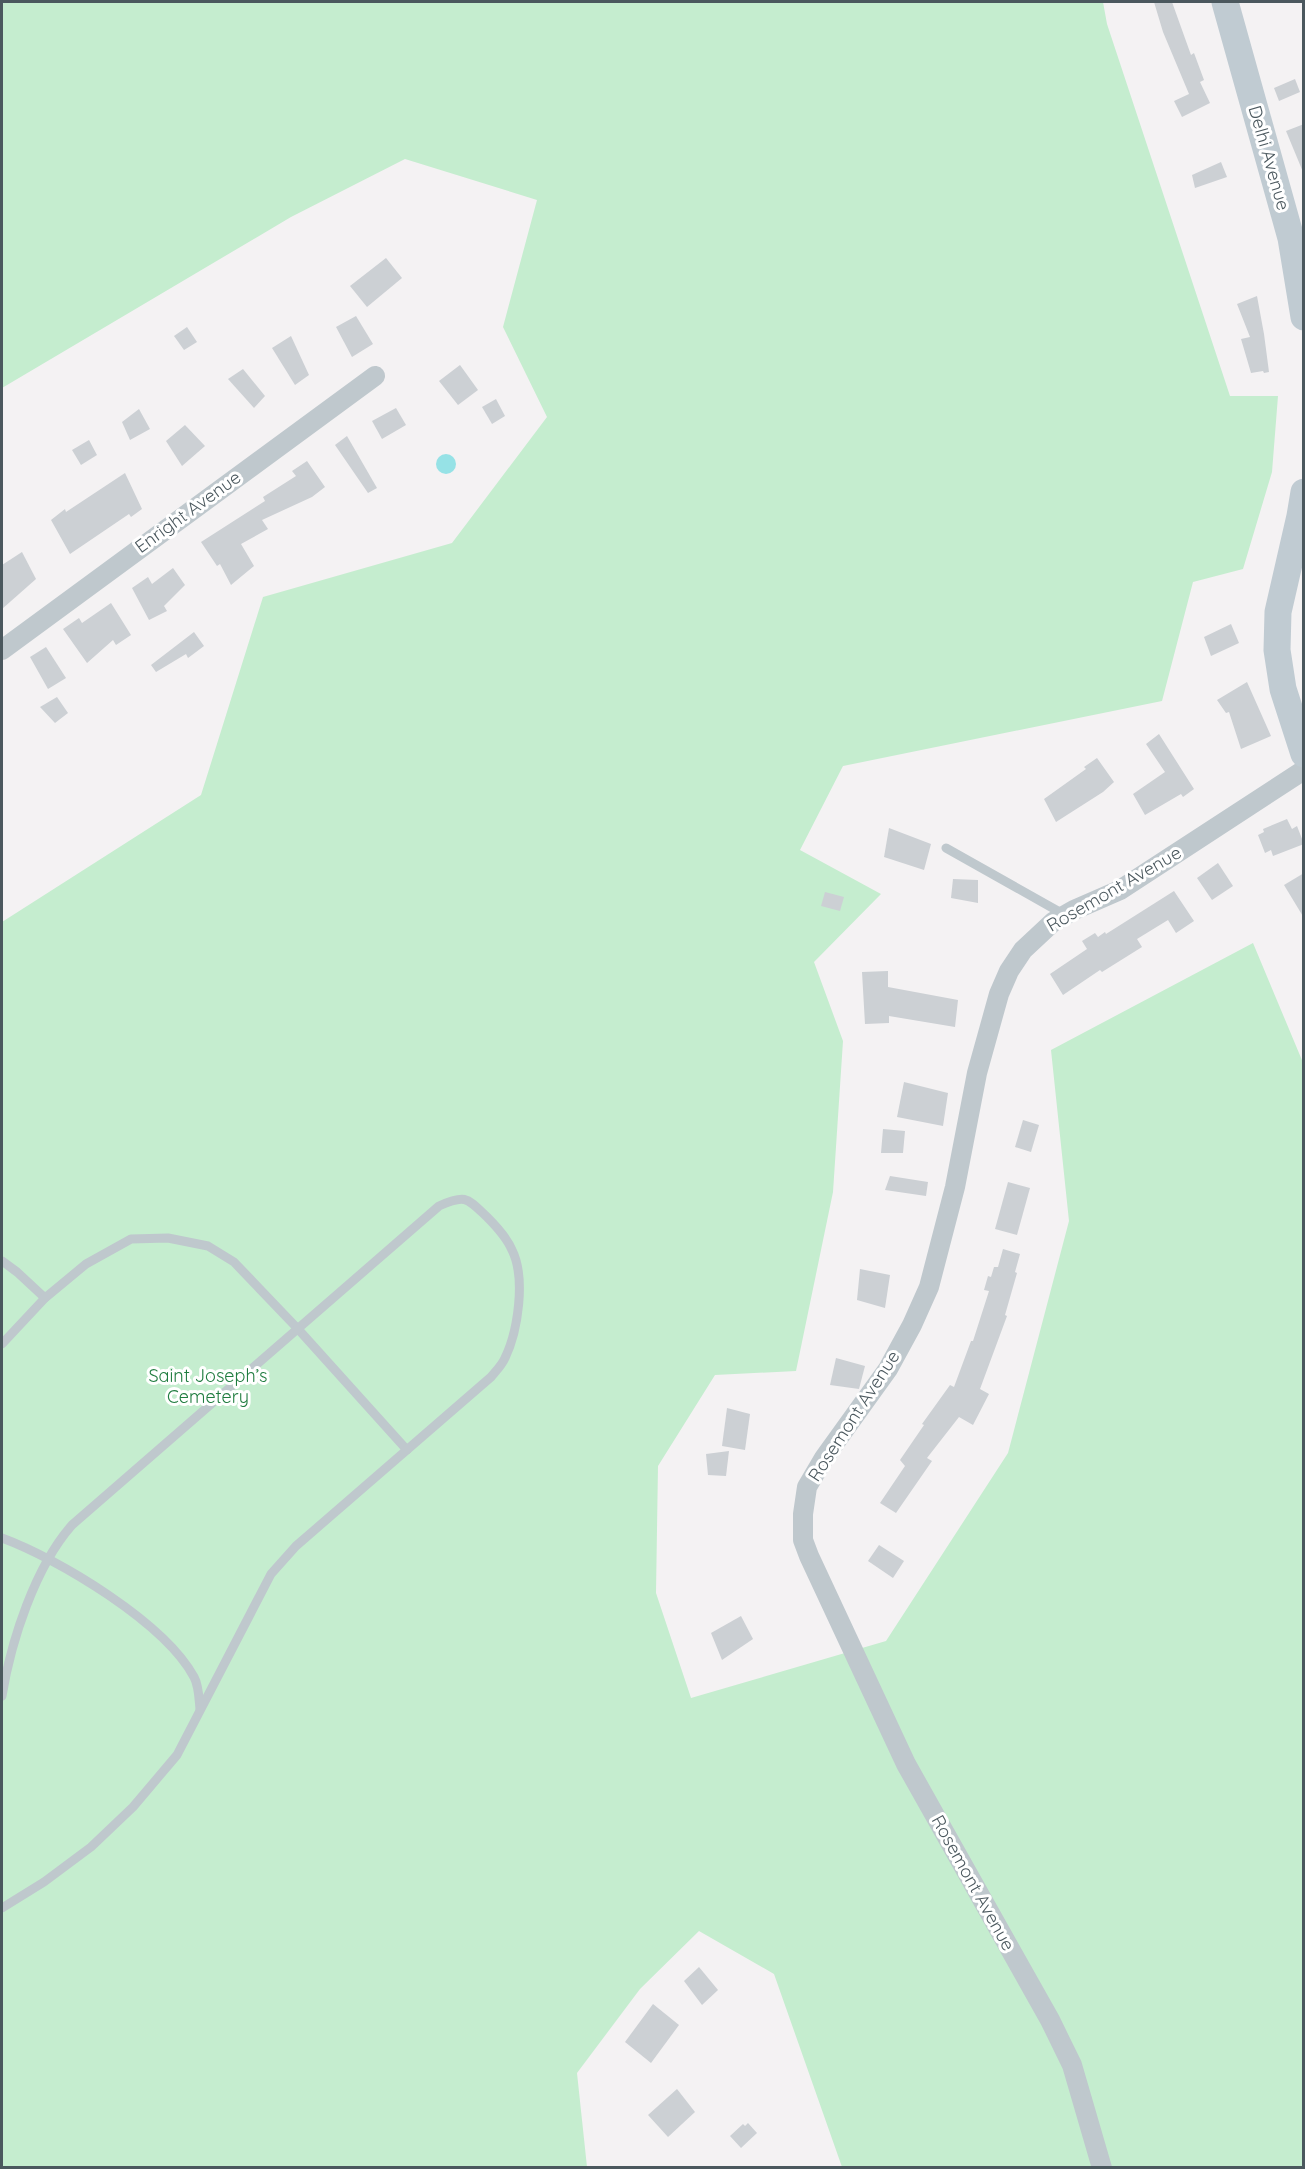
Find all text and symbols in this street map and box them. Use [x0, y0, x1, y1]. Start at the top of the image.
street label: Delhi Avenue [1244, 103, 1295, 213]
street label: Enright Avenue [130, 465, 245, 558]
street label: Rosemont Avenue [1042, 841, 1185, 936]
street label: Rosemont Avenue [803, 1346, 905, 1486]
park label: Saint Joseph’s Cemetery [148, 1364, 268, 1408]
street label: Rosemont Avenue [927, 1811, 1020, 1955]

